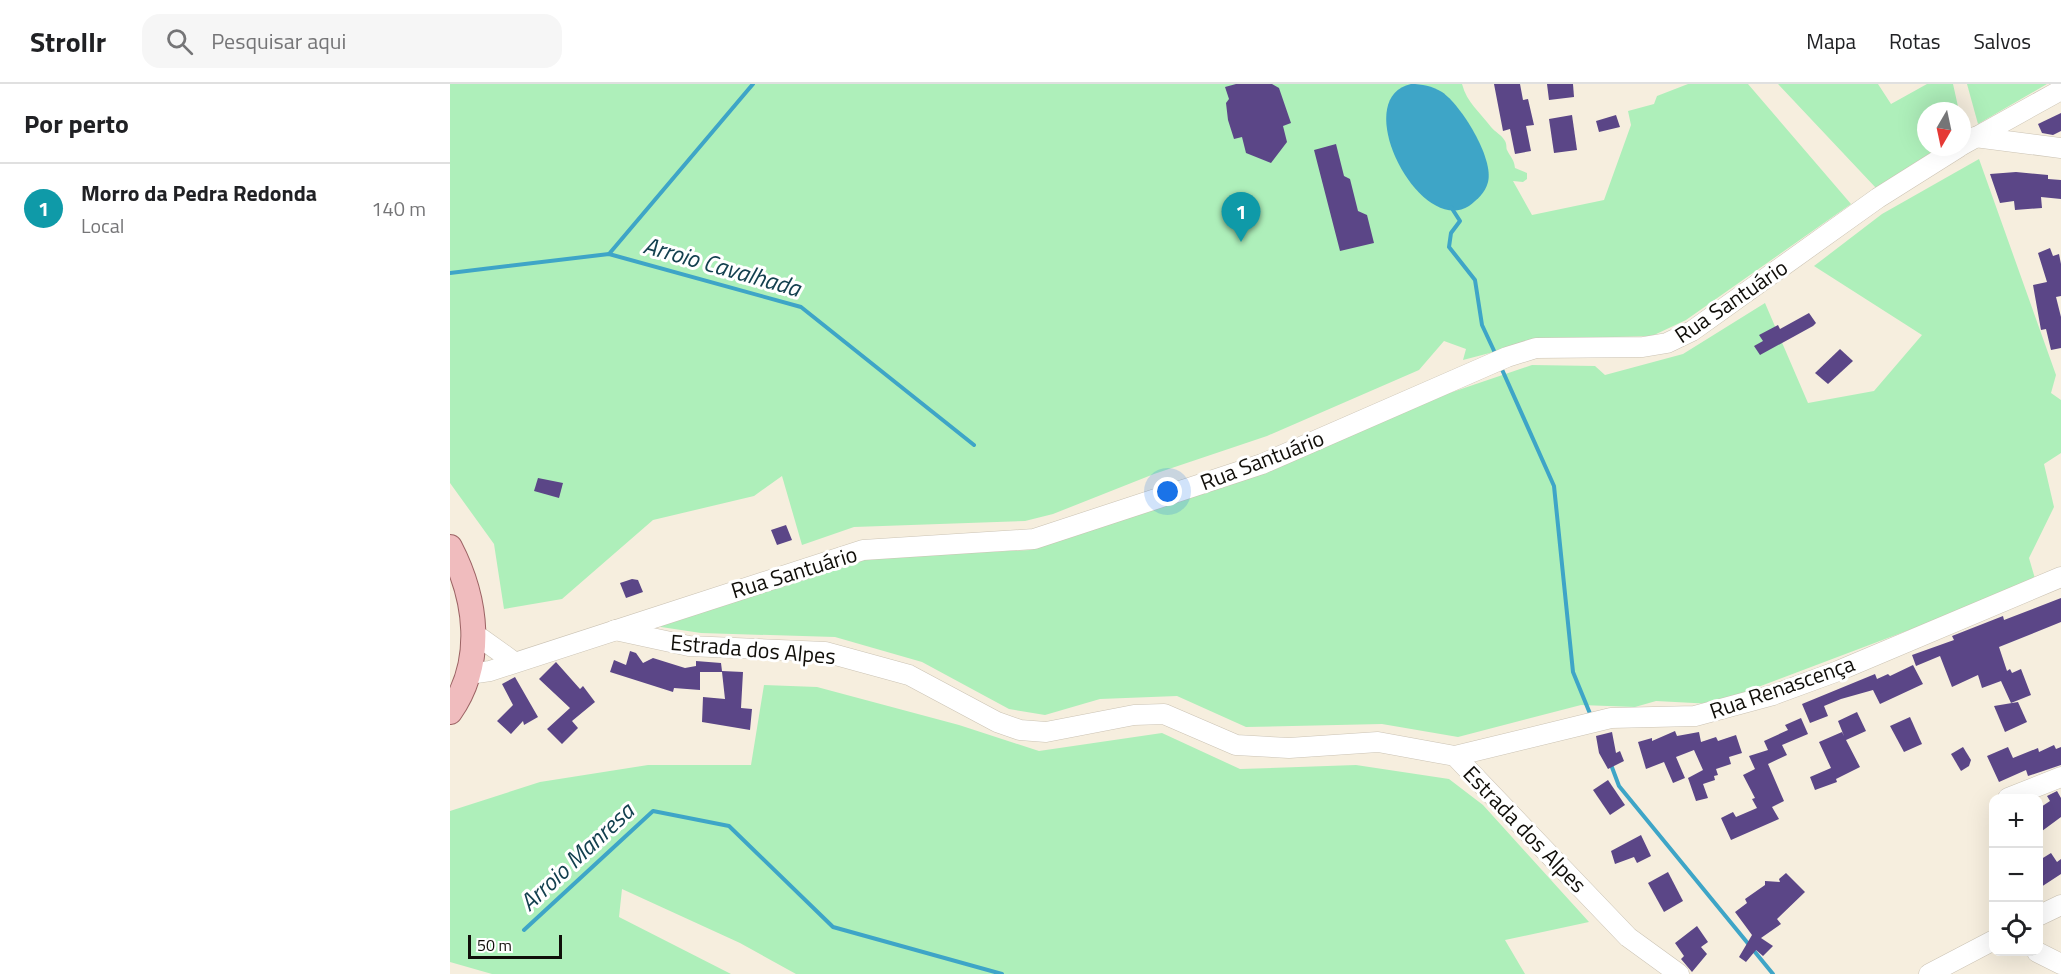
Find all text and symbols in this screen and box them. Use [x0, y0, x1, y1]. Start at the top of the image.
search box [142, 14, 562, 68]
text: Strollr [30, 20, 106, 63]
text: Pesquisar aqui [211, 24, 346, 58]
icon: search [163, 25, 196, 58]
text: Mapa [1806, 25, 1856, 57]
text: Rotas [1889, 25, 1940, 57]
text: Salvos [1973, 25, 2031, 57]
north arrow [1917, 102, 1971, 156]
text: Por perto [24, 104, 129, 143]
text: Morro da Pedra Redonda [81, 176, 317, 210]
pin: 1 [1222, 192, 1260, 242]
text: 1 [38, 193, 49, 224]
text: 140 m [371, 193, 426, 224]
text: Local [81, 210, 124, 241]
water label: Arroio Cavalhada [640, 226, 807, 306]
street label: Rua Santuário [1668, 251, 1794, 351]
street label: Rua Santuário [1195, 421, 1329, 499]
your location [1153, 477, 1182, 506]
street label: Rua Santuário [727, 537, 861, 607]
street label: Estrada dos Alpes [669, 625, 837, 673]
street label: Rua Renascença [1705, 646, 1859, 728]
street label: Estrada dos Alpes [1455, 758, 1595, 900]
water label: Arroio Manresa [511, 792, 643, 919]
map controls [1989, 794, 2043, 956]
button: + [1989, 794, 2043, 848]
button: − [1989, 848, 2043, 902]
button: locate [1989, 902, 2043, 956]
scale bar [468, 932, 562, 960]
text: 50 m [477, 933, 512, 957]

